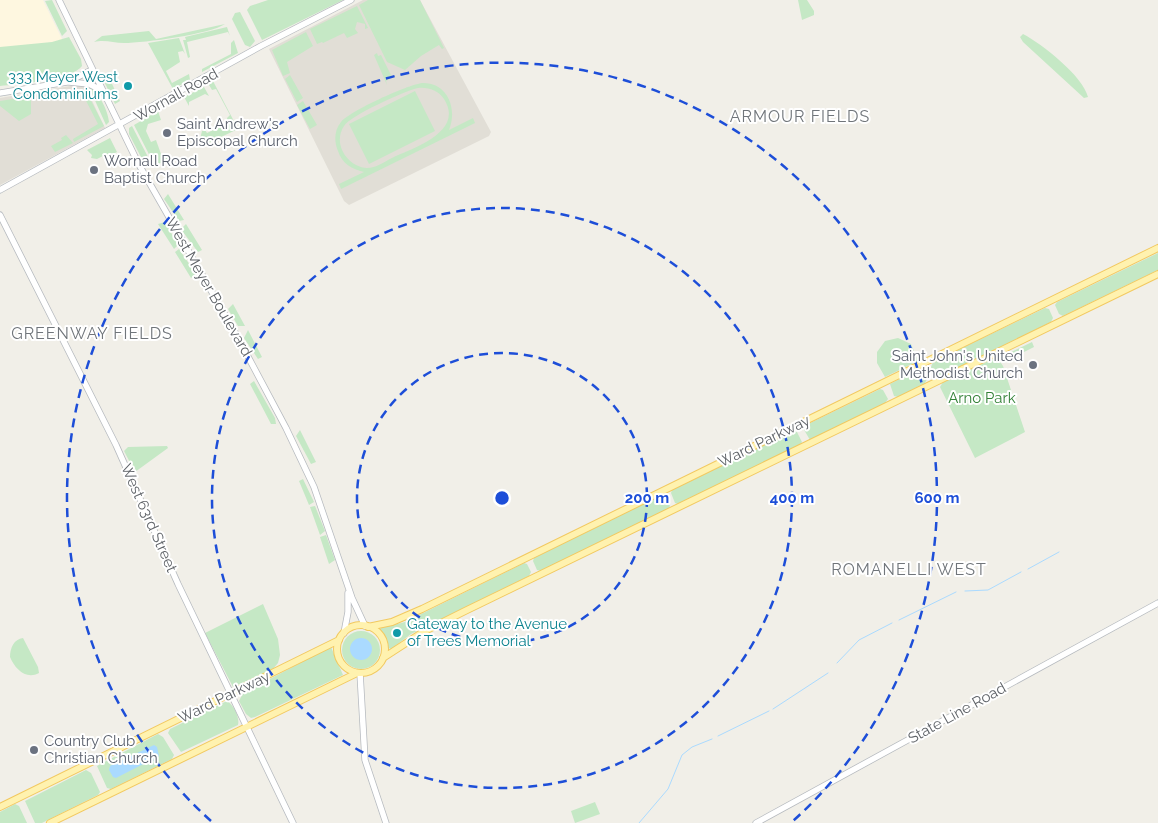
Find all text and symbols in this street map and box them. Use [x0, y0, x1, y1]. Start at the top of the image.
street label: Wornall Road [131, 65, 221, 125]
place label: 333 Meyer West Condominiums [8, 68, 118, 103]
marker: 333 Meyer West Condominiums [122, 80, 134, 92]
district label: ARMOUR FIELDS [730, 107, 870, 126]
place label: Saint Andrew's Episcopal Church [177, 115, 298, 150]
marker: Saint Andrew's Episcopal Church [161, 127, 173, 139]
place label: Wornall Road Baptist Church [104, 152, 206, 187]
marker: Wornall Road Baptist Church [88, 164, 100, 176]
street label: West Meyer Boulevard [162, 214, 256, 360]
district label: GREENWAY FIELDS [11, 324, 173, 343]
place label: Saint John's United Methodist Church [892, 347, 1023, 382]
marker: Saint John's United Methodist Church [1027, 359, 1039, 371]
park label: Arno Park [948, 389, 1016, 407]
street label: Ward Parkway [715, 411, 813, 471]
street label: West 63rd Street [117, 461, 181, 575]
centre of rings [493, 489, 511, 507]
text: 200 m [625, 489, 669, 507]
text: 400 m [770, 489, 814, 507]
text: 600 m [914, 489, 960, 507]
district label: ROMANELLI WEST [831, 560, 987, 579]
place label: Gateway to the Avenue of Trees Memorial [407, 615, 567, 650]
marker: Gateway to the Avenue of Trees Memorial [391, 627, 403, 639]
street label: Ward Parkway [175, 667, 273, 727]
street label: State Line Road [905, 679, 1009, 747]
place label: Country Club Christian Church [44, 732, 158, 767]
marker: Country Club Christian Church [28, 744, 40, 756]

